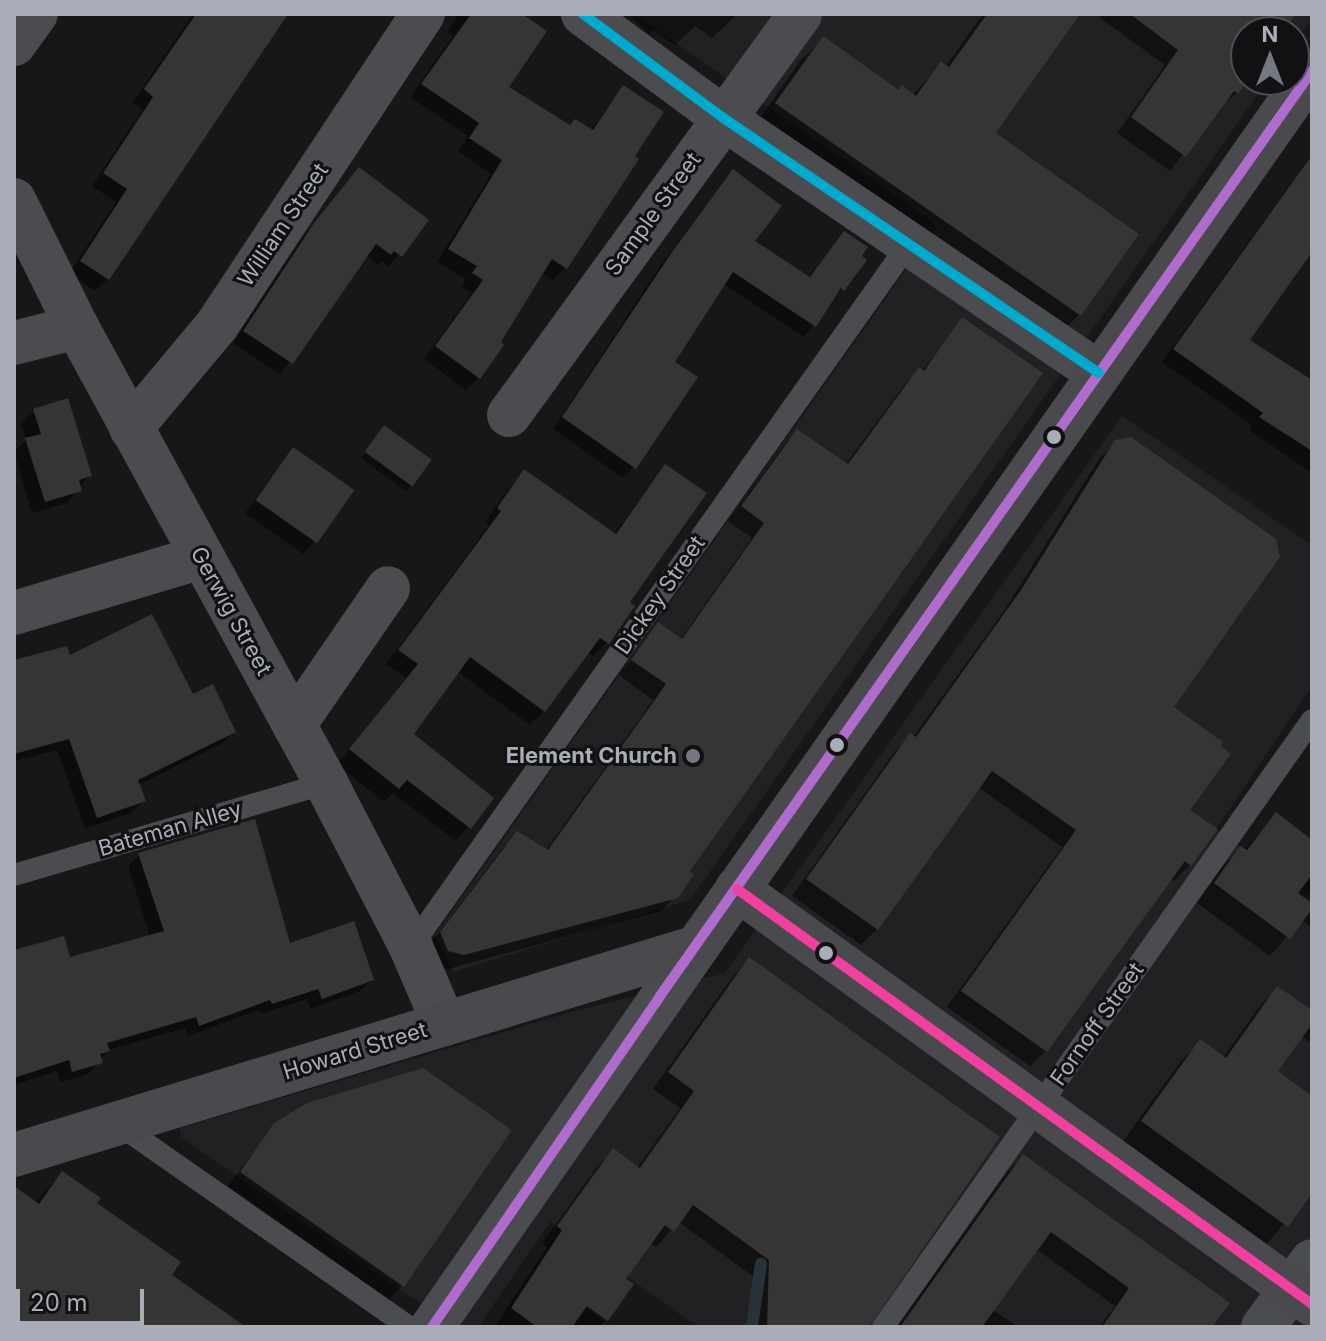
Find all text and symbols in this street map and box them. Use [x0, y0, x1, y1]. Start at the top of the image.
north arrow [1230, 16, 1310, 96]
text: N [1262, 21, 1278, 47]
street label: Sample Street [600, 147, 706, 281]
street label: William Street [232, 158, 334, 292]
unlabelled marker [1046, 429, 1062, 445]
street label: Dickey Street [610, 531, 710, 659]
street label: Gerwig Street [185, 542, 277, 680]
unlabelled marker [829, 737, 845, 753]
place label: Element Church [506, 743, 677, 769]
marker: Element Church [684, 747, 702, 765]
street label: Bateman Alley [95, 796, 245, 862]
unlabelled marker [818, 945, 834, 961]
street label: Fornoff Street [1045, 958, 1149, 1090]
street label: Howard Street [280, 1017, 430, 1085]
scale bar [20, 1273, 148, 1323]
text: 20 m [30, 1288, 88, 1317]

